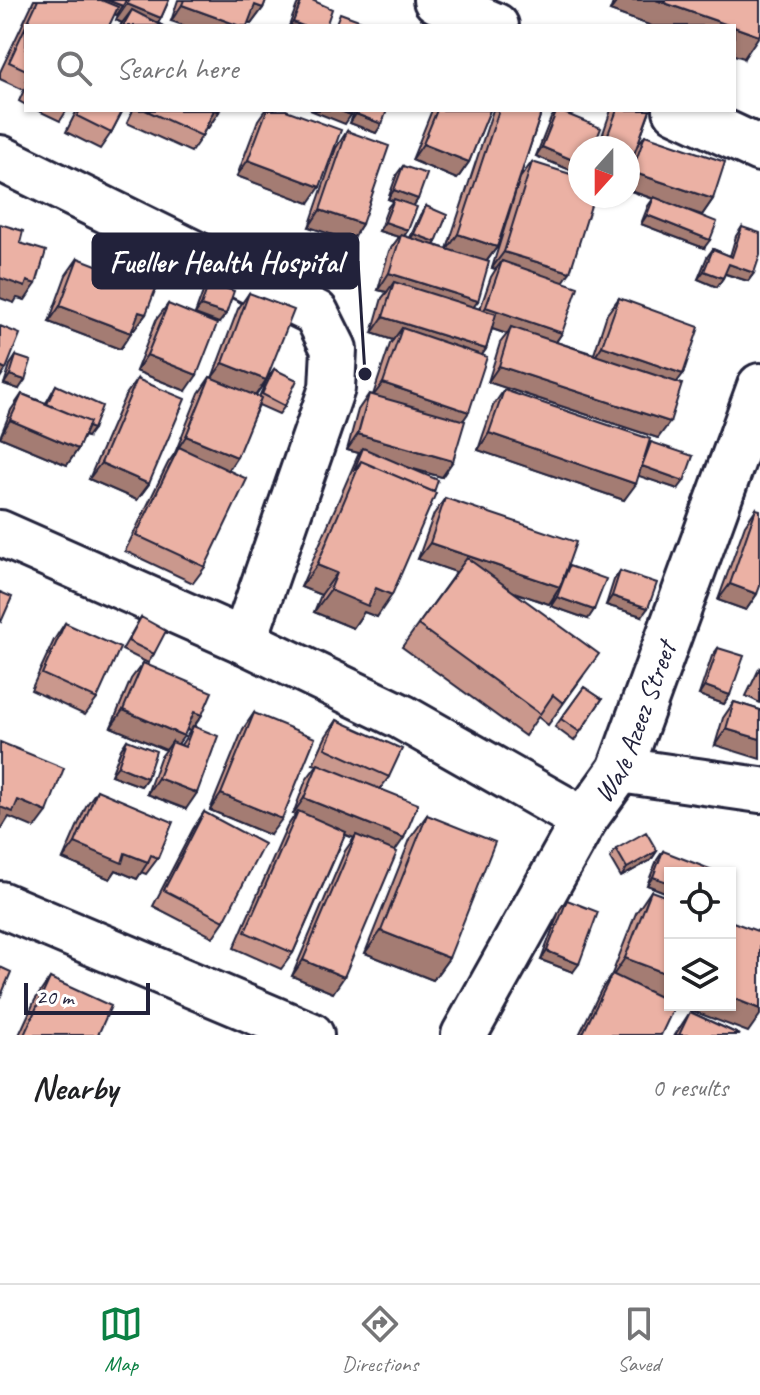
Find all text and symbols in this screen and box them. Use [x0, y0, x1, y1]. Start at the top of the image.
search box [24, 24, 736, 112]
icon: search [52, 46, 96, 90]
text: Search here [116, 49, 238, 87]
north arrow [568, 136, 640, 208]
callout: Fueller Health Hospital [93, 234, 358, 288]
text: Fueller Health Hospital [110, 243, 348, 281]
street label: Wale Azeez Street [585, 633, 684, 809]
map controls [664, 867, 736, 1011]
button: locate [664, 867, 736, 939]
button: layers [664, 939, 736, 1011]
scale bar [24, 979, 150, 1015]
text: 20 m [36, 983, 73, 1011]
text: Nearby [32, 1066, 118, 1109]
text: 0 results [652, 1071, 728, 1104]
tab: Map [99, 1302, 143, 1378]
tab: Directions [342, 1302, 418, 1378]
tab: Saved [617, 1302, 661, 1378]

